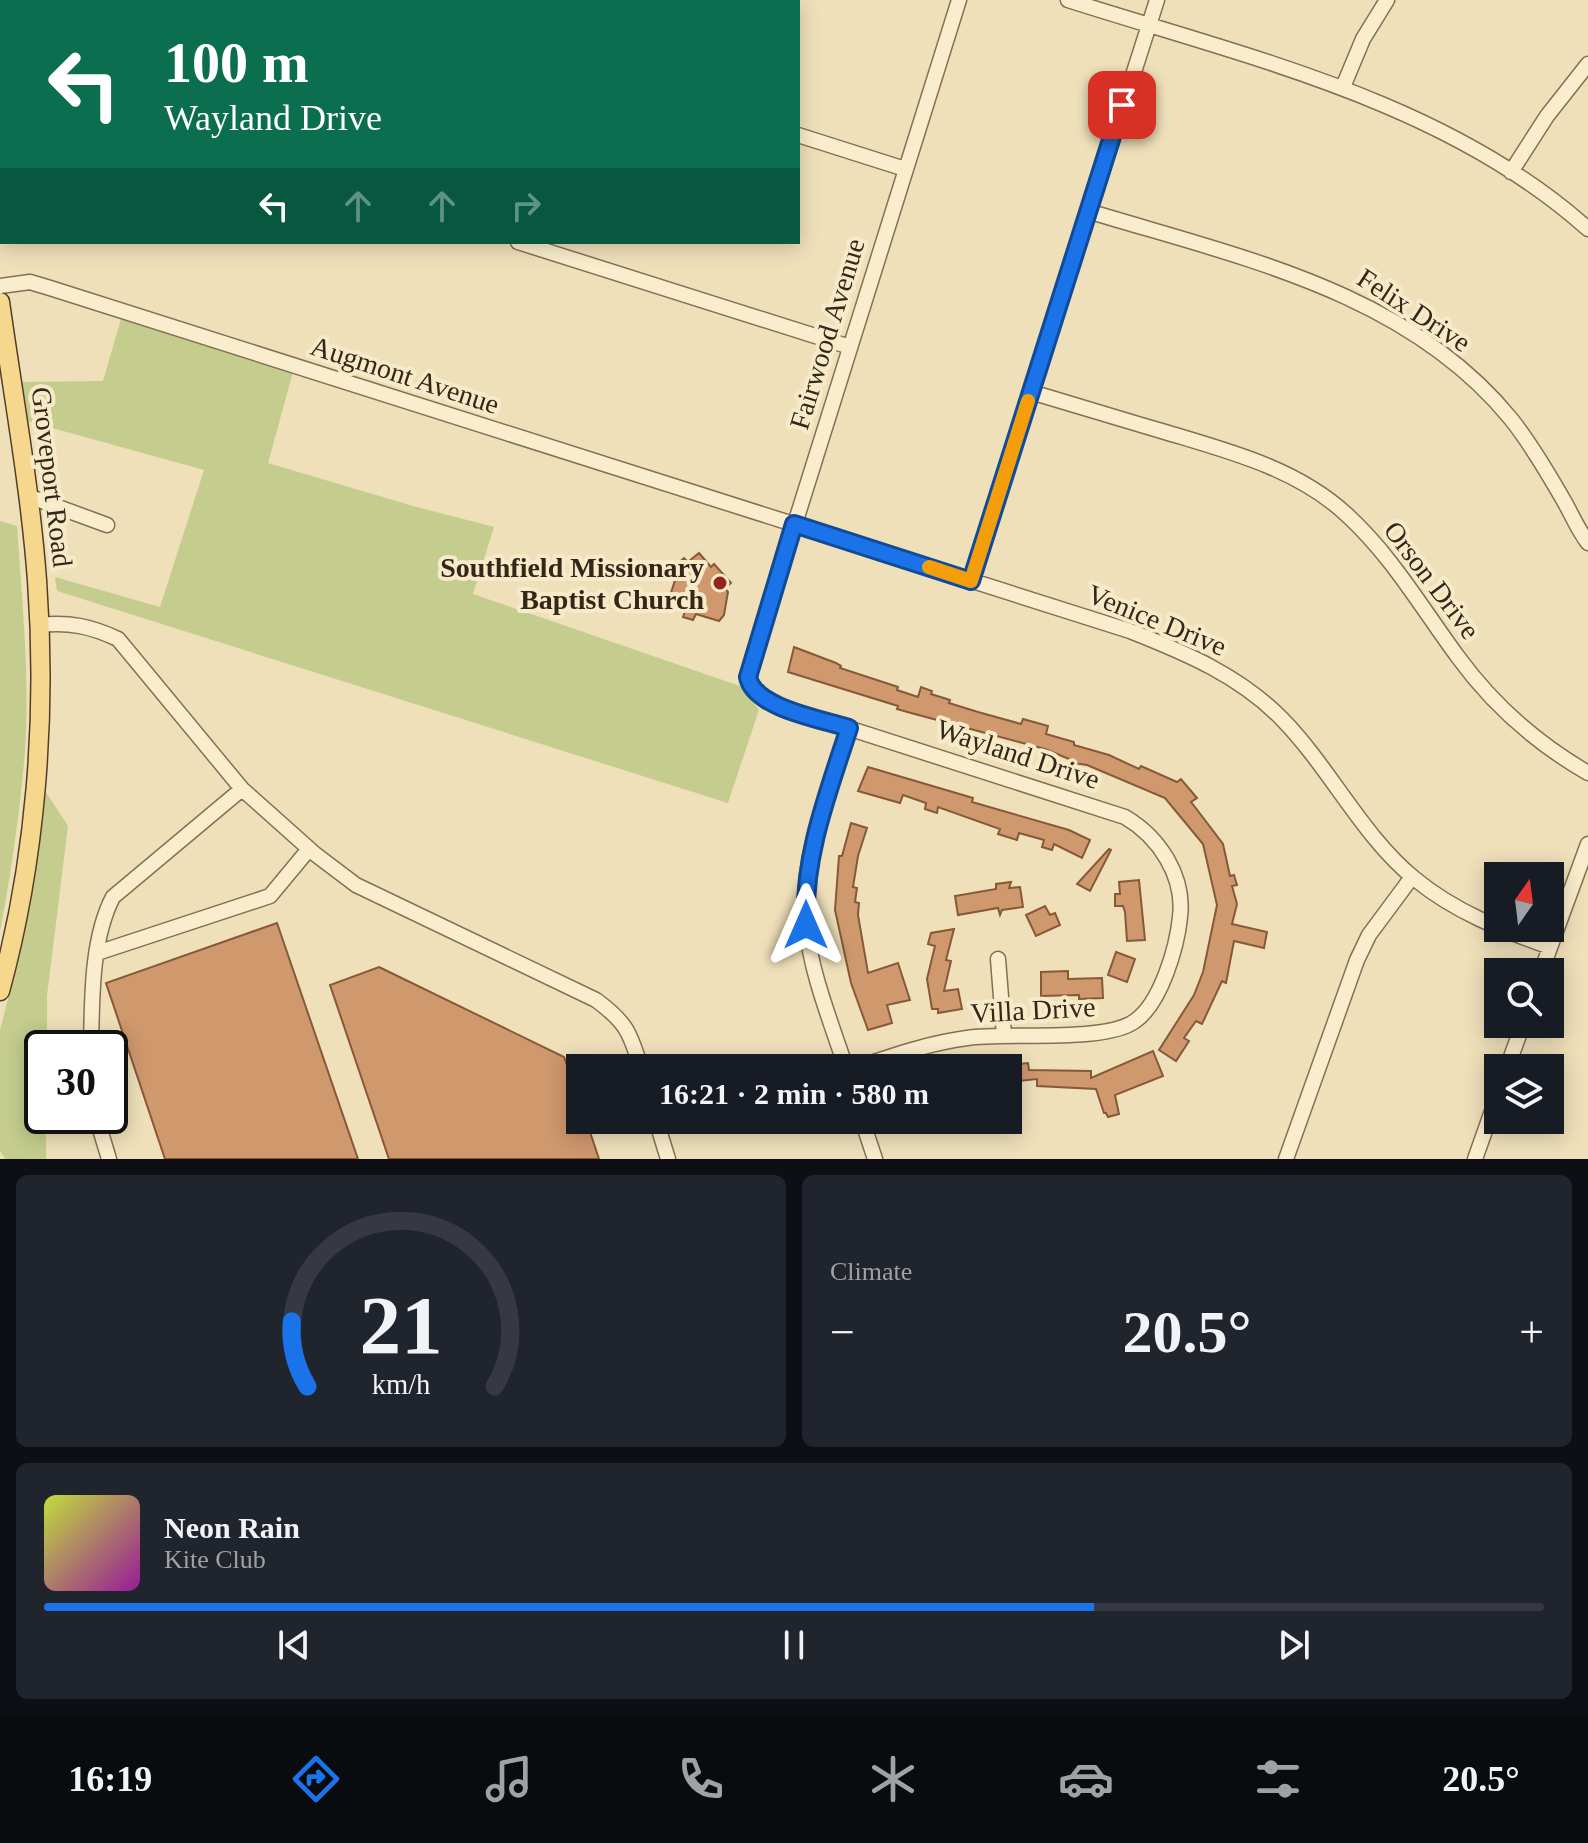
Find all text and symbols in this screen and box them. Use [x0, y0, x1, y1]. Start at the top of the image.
icon: left [32, 32, 136, 136]
text: 100 m [164, 32, 309, 94]
pin [1088, 71, 1156, 139]
icon: arrive [1100, 83, 1144, 127]
text: Wayland Drive [164, 98, 382, 138]
icon: left [252, 184, 296, 228]
icon: ahead [336, 184, 380, 228]
icon: ahead [420, 184, 464, 228]
icon: right [504, 184, 548, 228]
street label: Fairwood Avenue [783, 235, 871, 433]
street label: Felix Drive [1352, 262, 1476, 358]
street label: Augmont Avenue [307, 330, 503, 420]
street label: Groveport Road [26, 385, 78, 569]
street label: Orson Drive [1378, 515, 1486, 645]
place label: Southfield Missionary Baptist Church [440, 552, 704, 615]
marker: Southfield Missionary Baptist Church [711, 574, 729, 592]
street label: Venice Drive [1083, 578, 1231, 662]
street label: Wayland Drive [933, 713, 1103, 795]
north arrow [1484, 862, 1564, 942]
map controls [1484, 862, 1564, 1134]
position arrow [764, 883, 848, 967]
button: search [1484, 958, 1564, 1038]
street label: Villa Drive [970, 991, 1096, 1029]
speed limit sign: 30 [24, 1030, 128, 1134]
button: layers [1484, 1054, 1564, 1134]
text: 16:21 · 2 min · 580 m [659, 1077, 929, 1110]
text: Climate [830, 1257, 912, 1286]
text: 21 [359, 1279, 443, 1371]
text: 20.5° [1123, 1299, 1252, 1365]
text: − [830, 1308, 855, 1357]
text: + [1519, 1308, 1544, 1357]
text: km/h [372, 1369, 430, 1400]
text: Neon Rain [164, 1511, 300, 1544]
text: Kite Club [164, 1545, 266, 1574]
icon: previous [272, 1623, 316, 1667]
icon: pause [772, 1623, 816, 1667]
icon: next [1272, 1623, 1316, 1667]
icon: directions [288, 1751, 344, 1807]
icon: music [481, 1751, 537, 1807]
icon: phone [673, 1751, 729, 1807]
icon: climate [865, 1751, 921, 1807]
icon: car [1058, 1751, 1114, 1807]
icon: filters [1250, 1751, 1306, 1807]
text: 16:19 [68, 1759, 152, 1799]
text: 20.5° [1442, 1759, 1520, 1799]

